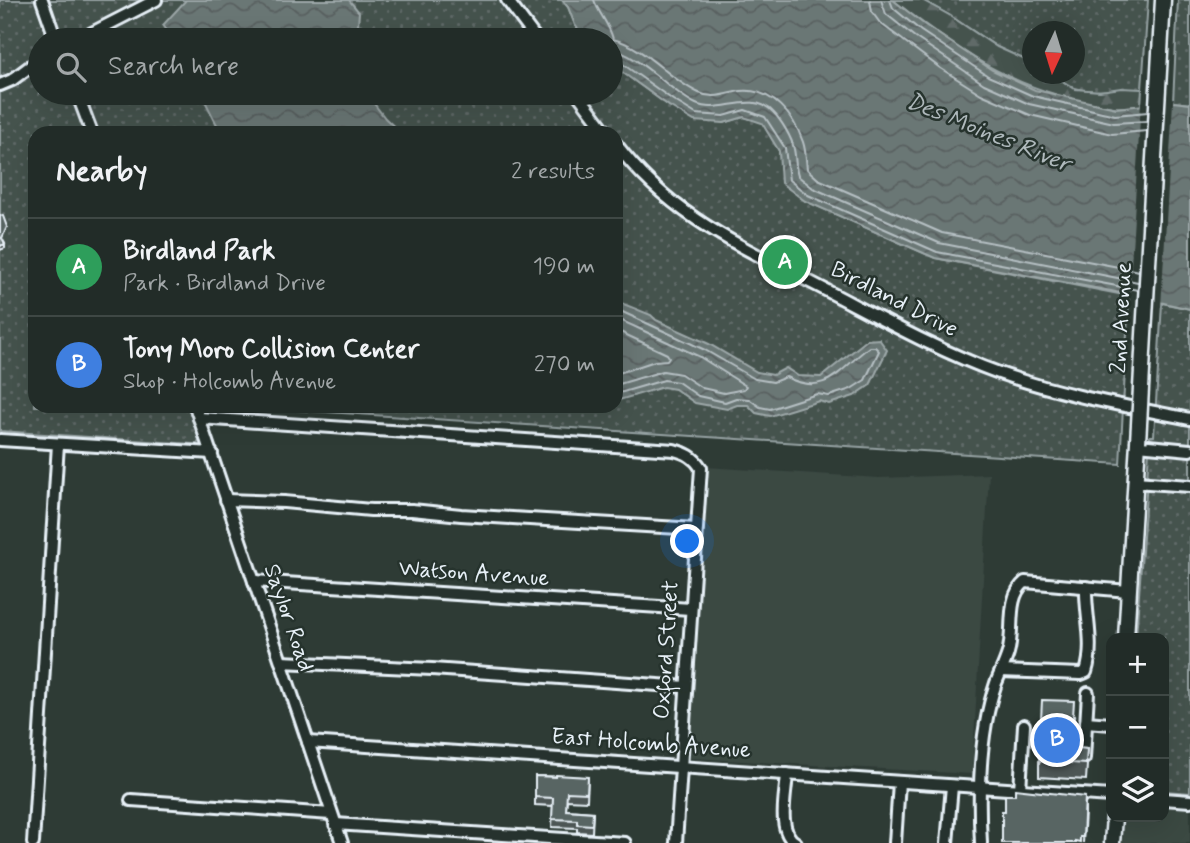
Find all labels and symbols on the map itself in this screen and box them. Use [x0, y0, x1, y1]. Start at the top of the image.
north arrow [1022, 21, 1085, 84]
water label: Des Moines River [901, 86, 1077, 181]
pin: A [762, 236, 808, 288]
street label: Birdland Drive [825, 255, 963, 345]
street label: 2nd Avenue [1104, 262, 1140, 374]
your location [670, 524, 704, 558]
street label: Watson Avenue [398, 554, 550, 594]
street label: Saylor Road [256, 560, 320, 676]
street label: Oxford Street [647, 579, 688, 721]
pin: B [1034, 714, 1080, 766]
street label: East Holcomb Avenue [550, 722, 752, 766]

